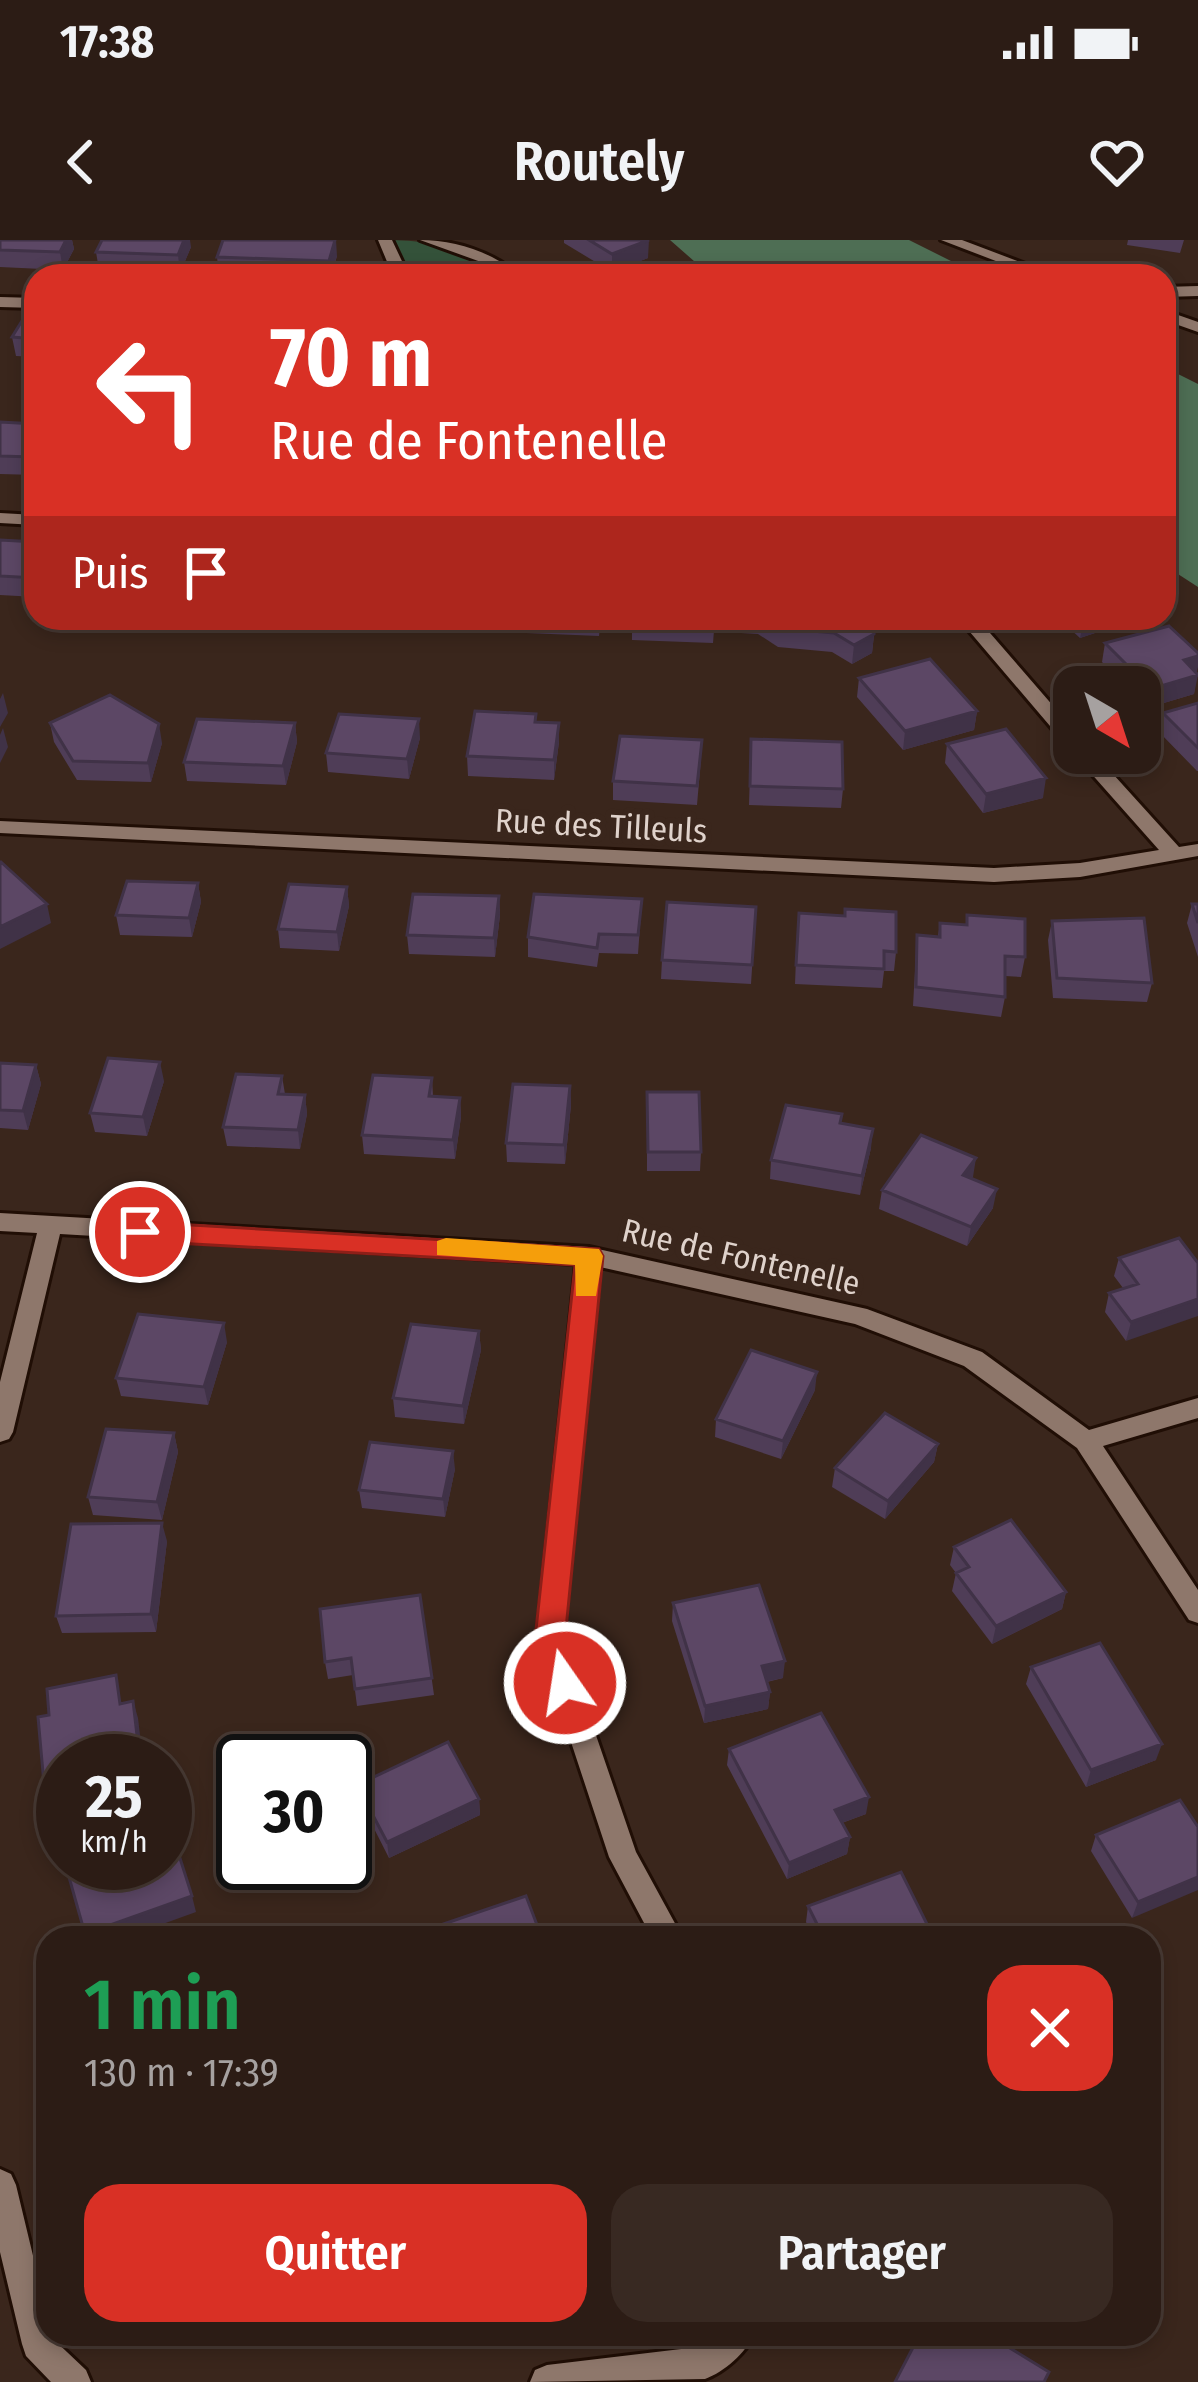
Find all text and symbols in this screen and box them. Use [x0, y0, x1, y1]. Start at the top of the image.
text: 17:38 [60, 15, 154, 69]
icon: back [48, 129, 114, 195]
icon: heart [1084, 129, 1150, 195]
text: Routely [514, 130, 684, 194]
text: 70 m [270, 307, 432, 408]
icon: left [72, 312, 228, 468]
text: Rue de Fontenelle [270, 409, 668, 473]
icon: arrive [173, 540, 239, 606]
text: Puis [72, 546, 149, 600]
north arrow [1053, 666, 1161, 774]
map controls [1053, 666, 1161, 774]
street label: Rue des Tilleuls [494, 800, 708, 852]
pin [89, 1181, 191, 1283]
icon: arrive [107, 1199, 173, 1265]
street label: Rue de Fontenelle [618, 1210, 864, 1304]
position arrow [502, 1620, 628, 1746]
speed limit sign: 30 [216, 1734, 372, 1890]
text: 25 [85, 1761, 143, 1833]
text: km/h [81, 1824, 147, 1860]
text: 1 min [84, 1962, 241, 2048]
button: close [987, 1965, 1113, 2091]
text: 130 m · 17:39 [84, 2050, 279, 2096]
button: Quitter [84, 2184, 587, 2322]
button: Partager [611, 2184, 1113, 2322]

